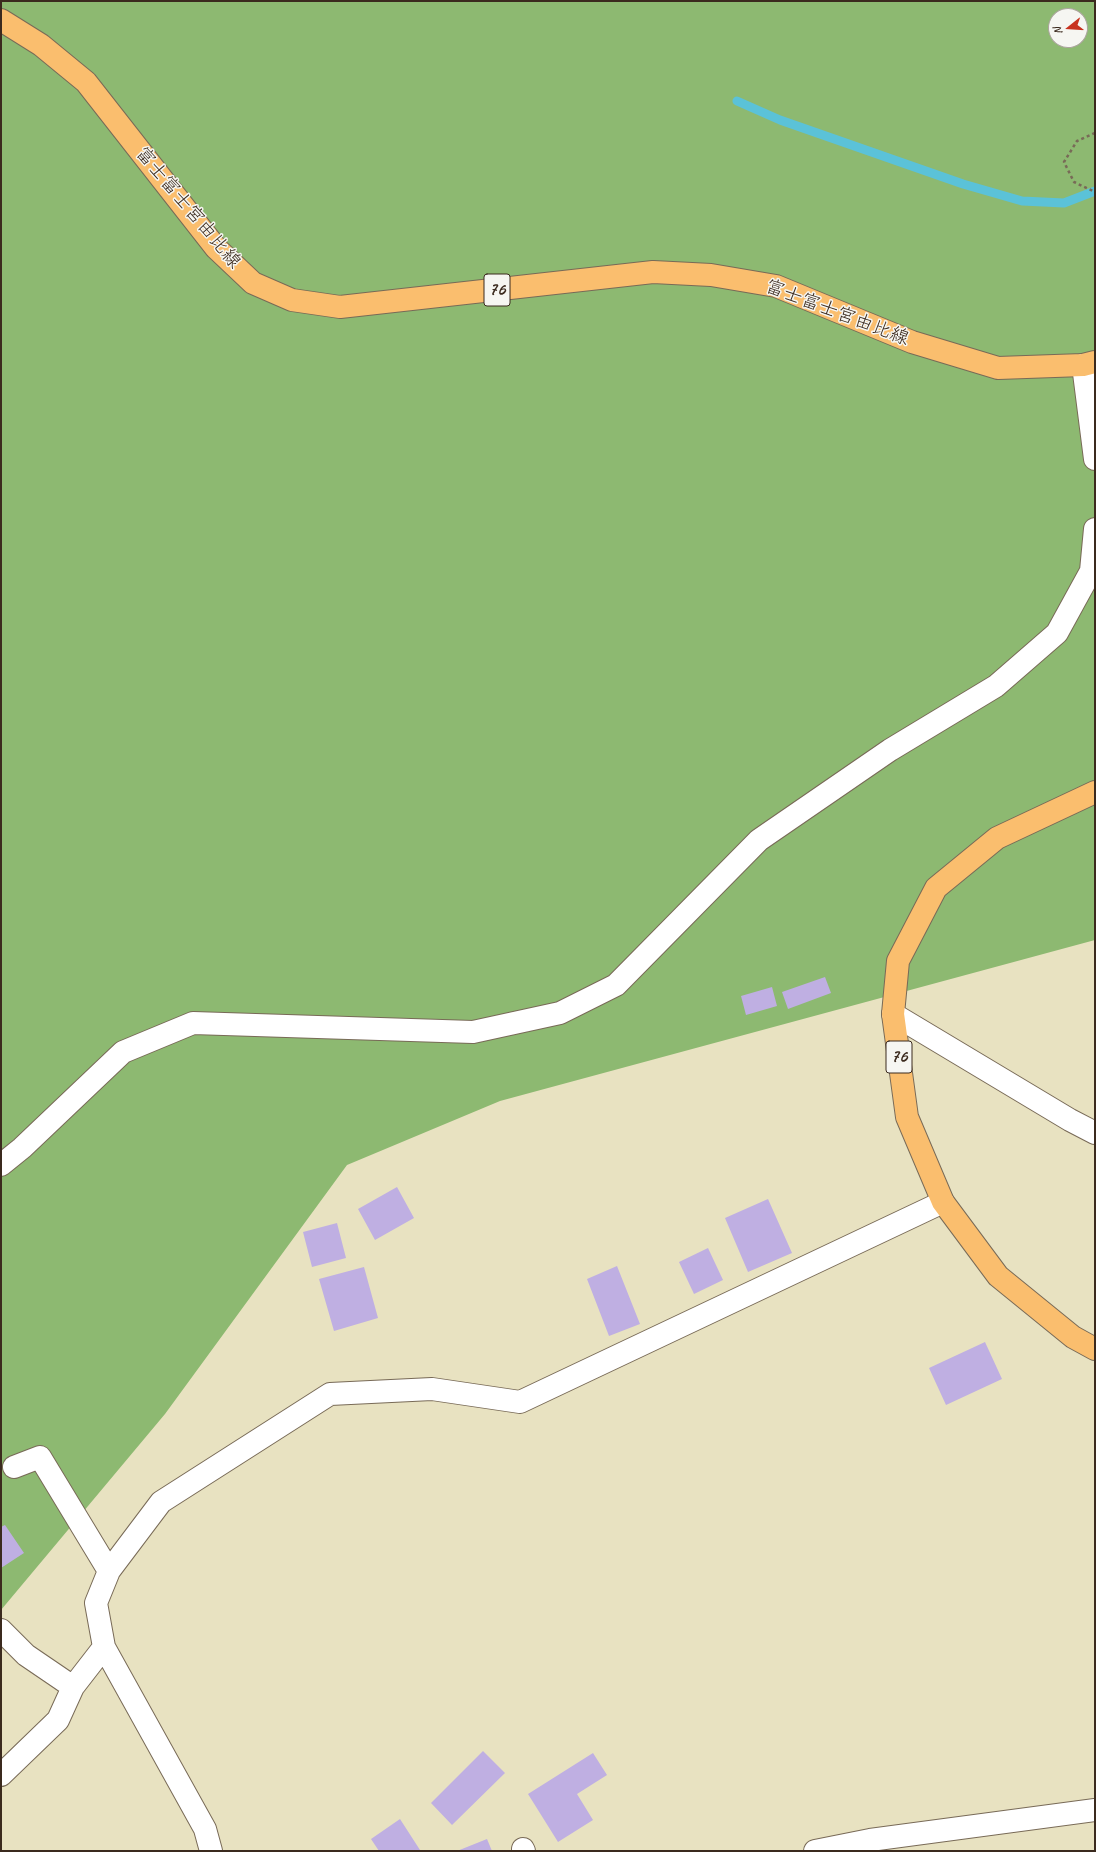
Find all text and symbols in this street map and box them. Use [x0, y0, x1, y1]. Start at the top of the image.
north arrow [1048, 8, 1088, 48]
text: N [1050, 26, 1065, 37]
street label: 富士富士宮由比線 [130, 142, 246, 274]
road number: 76 [484, 274, 510, 306]
street label: 富士富士宮由比線 [762, 275, 912, 351]
road number: 76 [886, 1041, 912, 1073]

